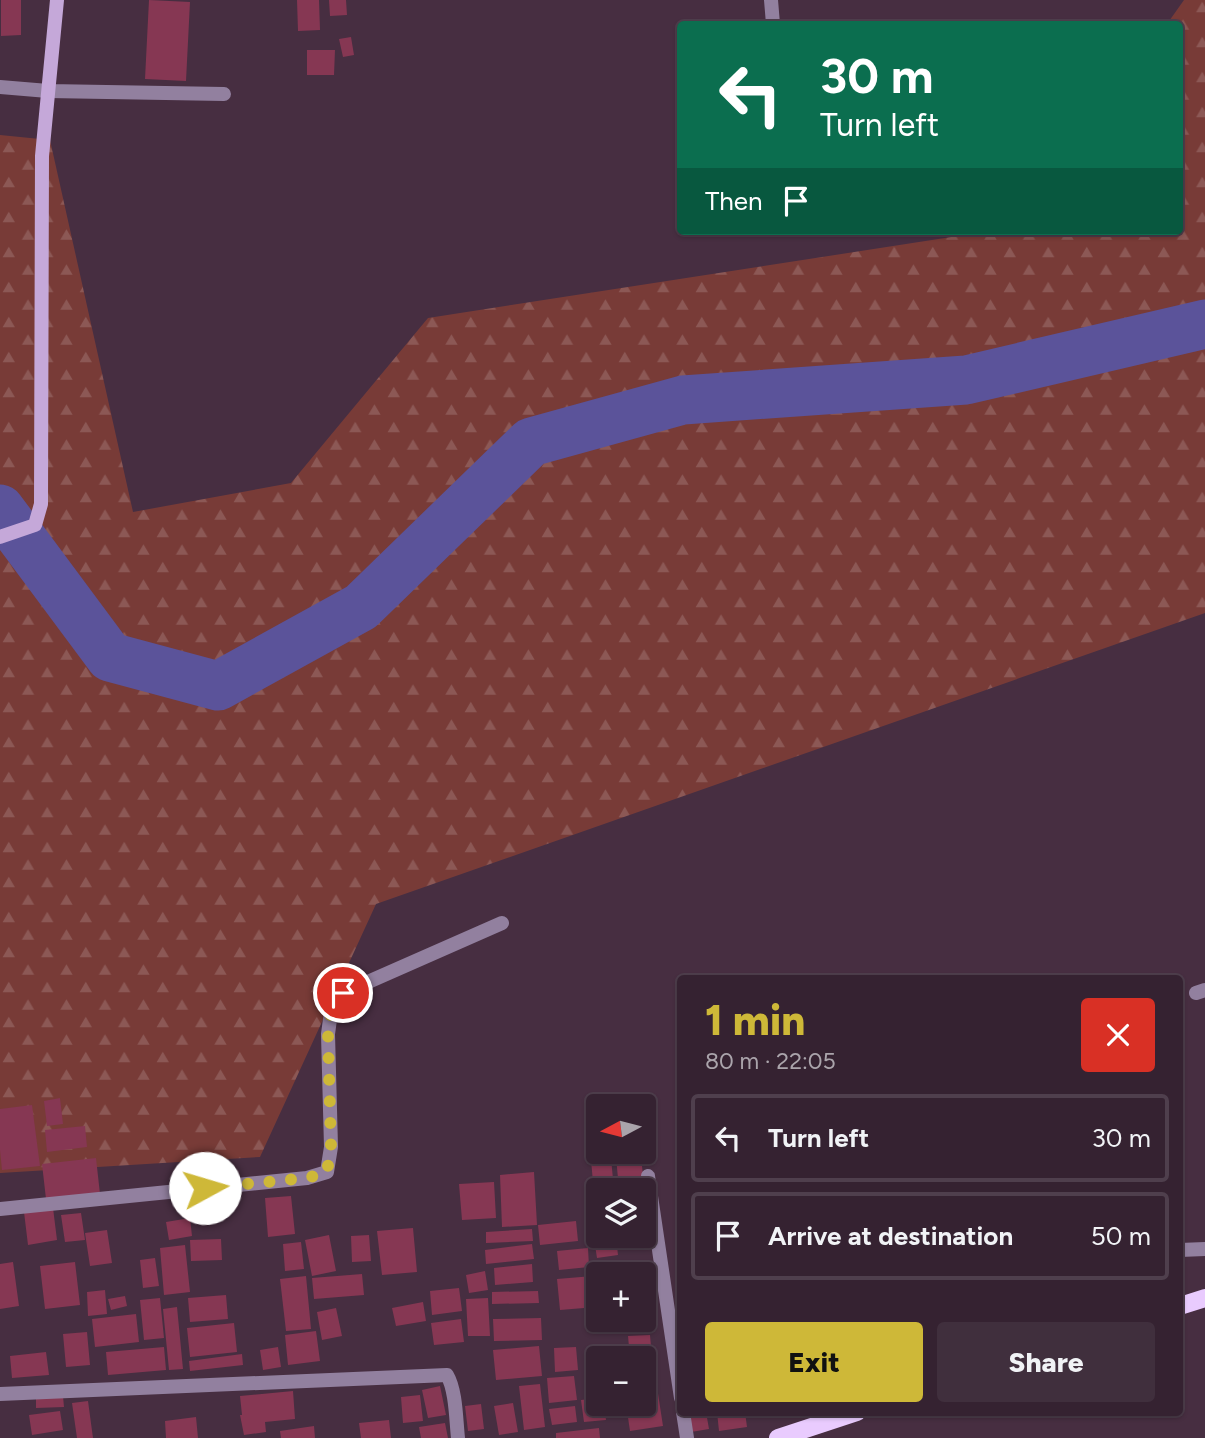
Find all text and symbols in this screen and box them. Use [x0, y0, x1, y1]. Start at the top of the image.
text: 30 m [820, 46, 933, 105]
icon: left [705, 49, 796, 140]
text: Turn left [820, 106, 939, 144]
icon: arrive [777, 182, 815, 220]
text: Then [705, 185, 763, 217]
pin [313, 963, 373, 1023]
icon: arrive [324, 974, 362, 1012]
text: 1 min [705, 995, 805, 1046]
button: close [1081, 998, 1155, 1072]
text: 80 m · 22:05 [705, 1047, 836, 1075]
north arrow [586, 1094, 656, 1164]
map controls [586, 1094, 656, 1416]
icon: left [709, 1119, 747, 1157]
text: Turn left [768, 1122, 869, 1154]
text: 30 m [1092, 1122, 1151, 1154]
position arrow [168, 1151, 242, 1225]
button: layers [586, 1178, 656, 1248]
icon: arrive [709, 1217, 747, 1255]
text: Arrive at destination [768, 1220, 1013, 1252]
text: 50 m [1091, 1220, 1151, 1252]
button: + [586, 1262, 656, 1332]
button: Exit [705, 1322, 923, 1402]
button: Share [937, 1322, 1155, 1402]
button: − [586, 1346, 656, 1416]

